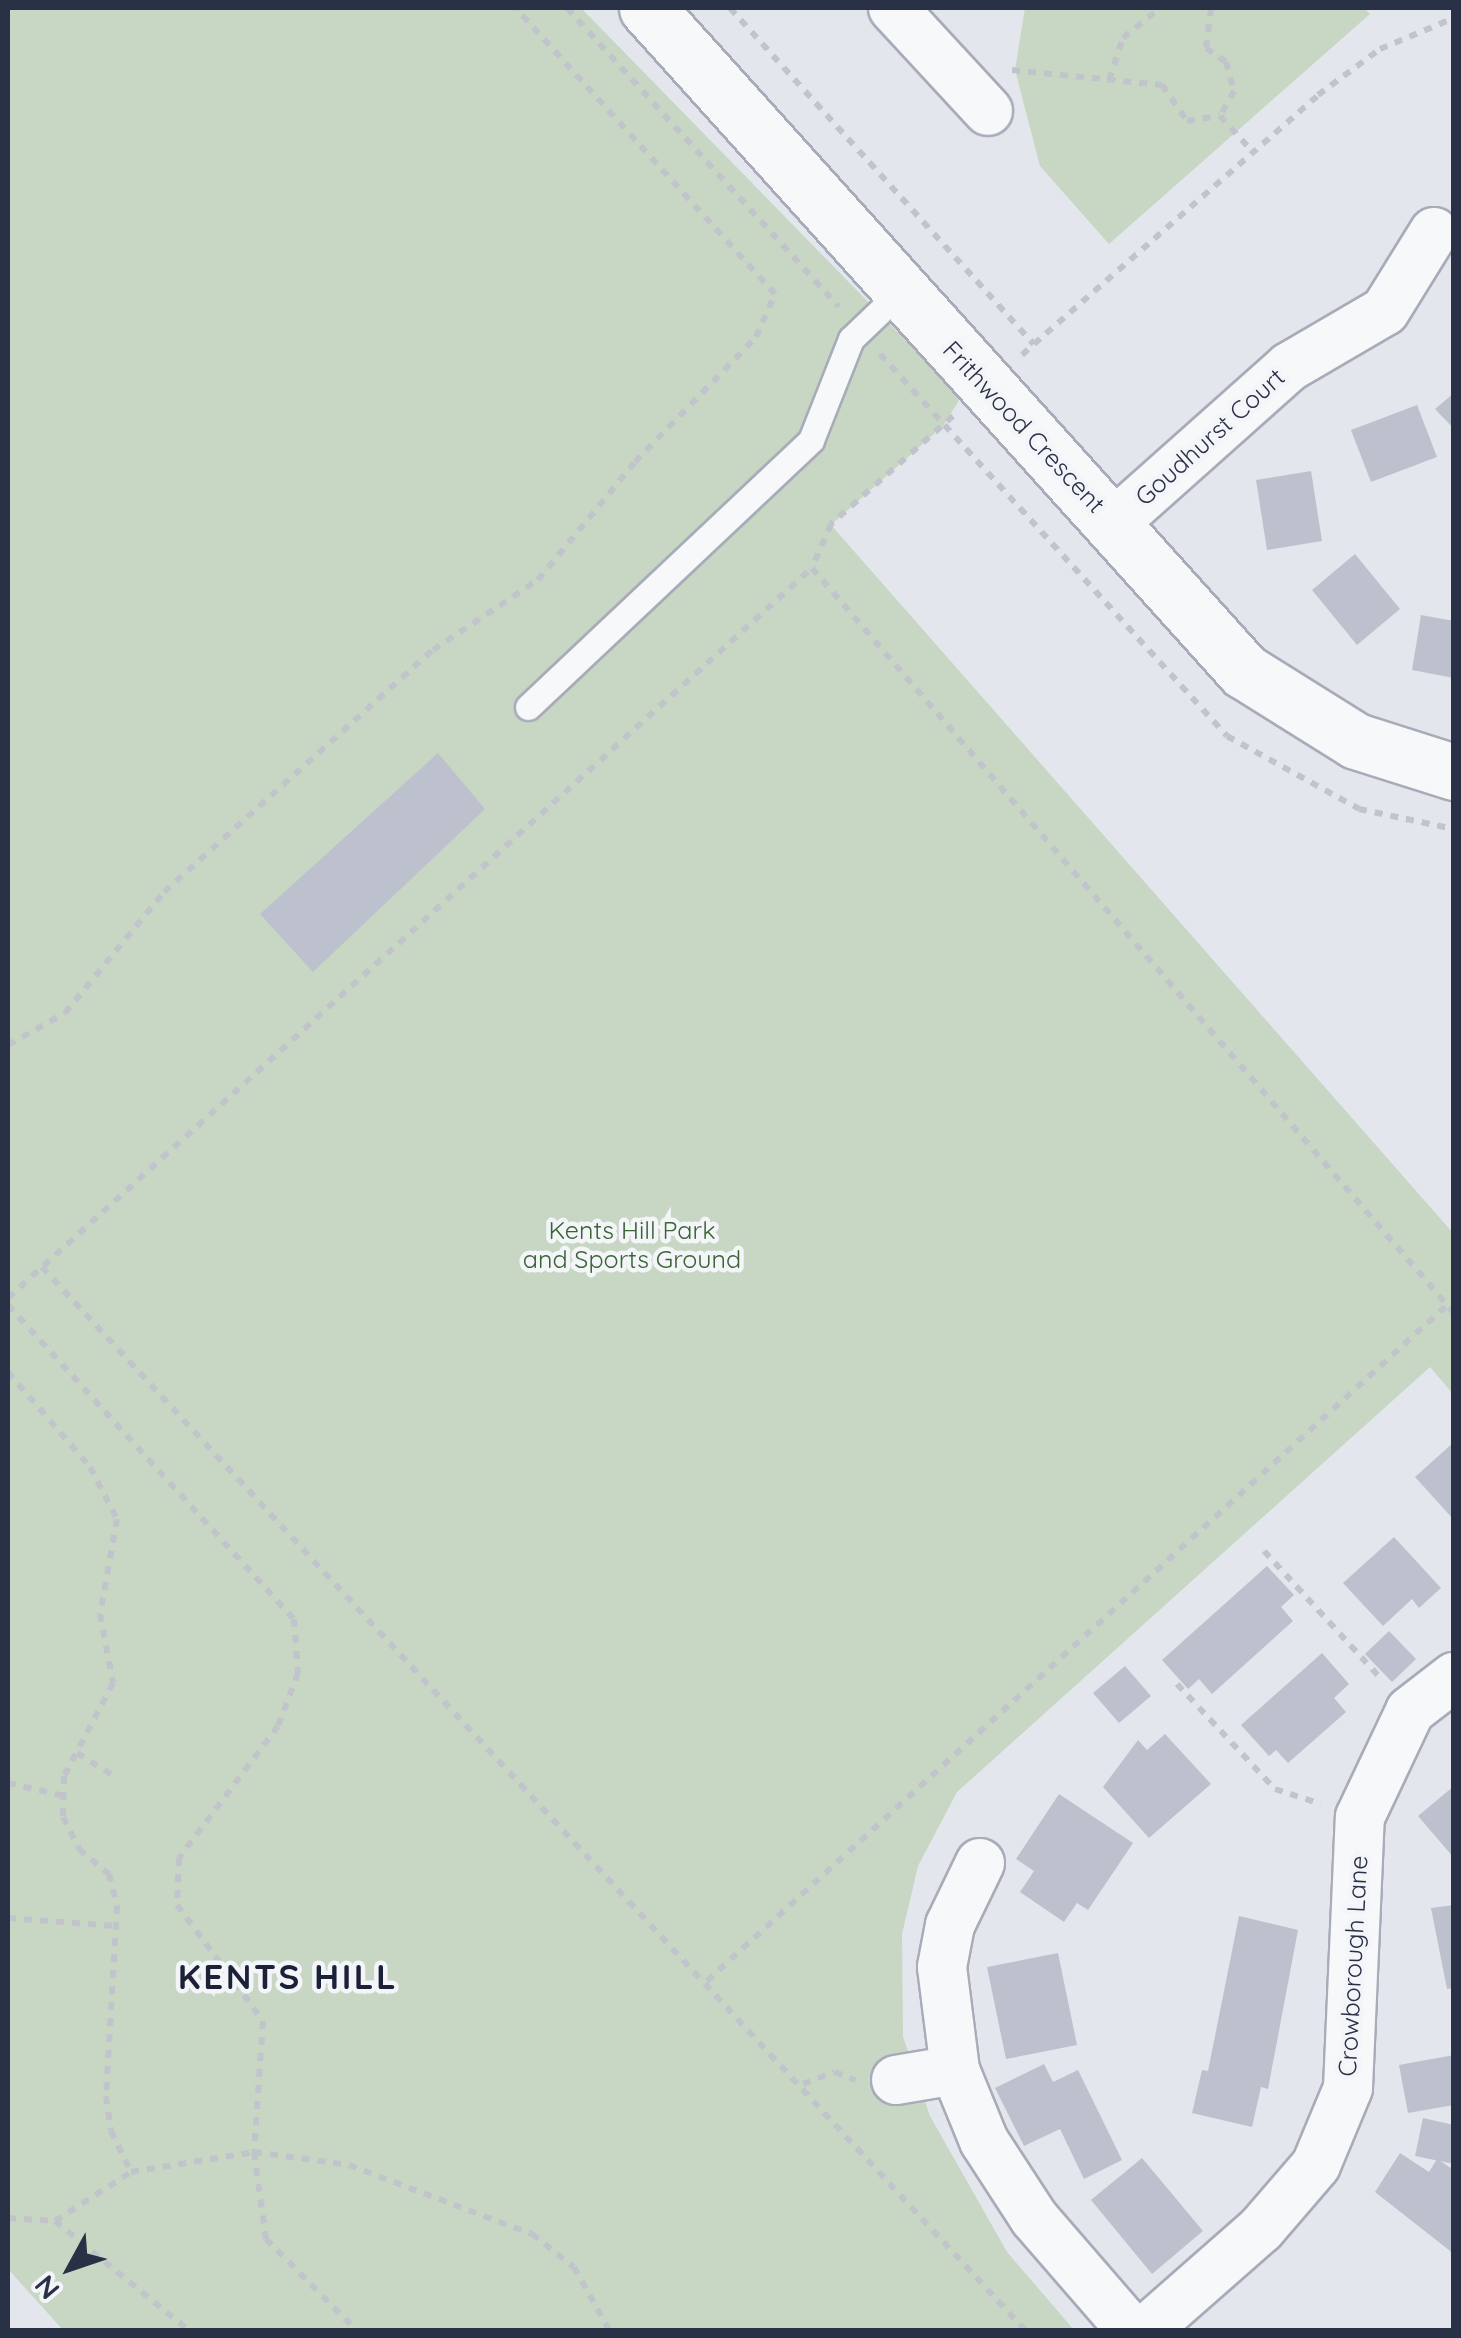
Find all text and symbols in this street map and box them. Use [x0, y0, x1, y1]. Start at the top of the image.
street label: Frithwood Crescent [937, 335, 1111, 519]
street label: Goudhurst Court [1129, 362, 1291, 512]
park label: Kents Hill Park and Sports Ground [523, 1216, 741, 1275]
street label: Crowborough Lane [1332, 1855, 1374, 2077]
district label: KENTS HILL [178, 1955, 398, 1997]
north arrow [20, 2218, 120, 2318]
text: N [27, 2268, 67, 2307]

